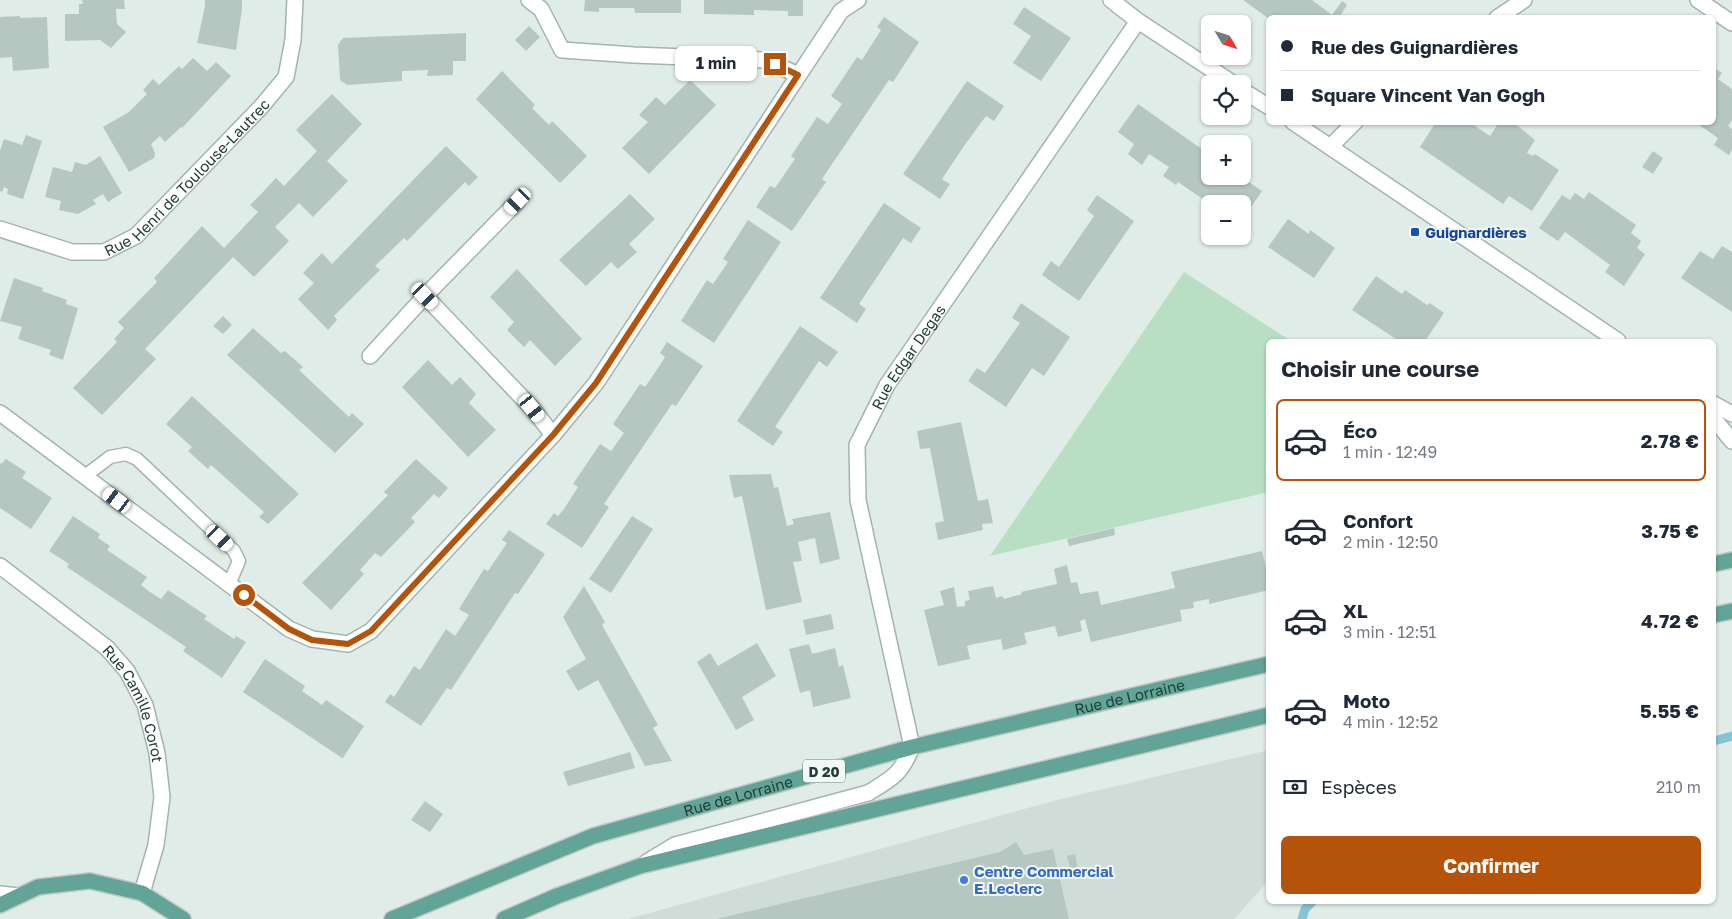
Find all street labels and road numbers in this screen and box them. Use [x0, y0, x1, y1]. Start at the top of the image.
street label: Rue Henri de Toulouse-Lautrec [101, 95, 273, 259]
street label: Rue Edgar Degas [867, 301, 949, 412]
street label: Rue Camille Corot [99, 641, 167, 763]
street label: Rue de Lorraine [1073, 675, 1187, 718]
road number: D 20 [803, 759, 845, 782]
street label: Rue de Lorraine [681, 772, 795, 819]

